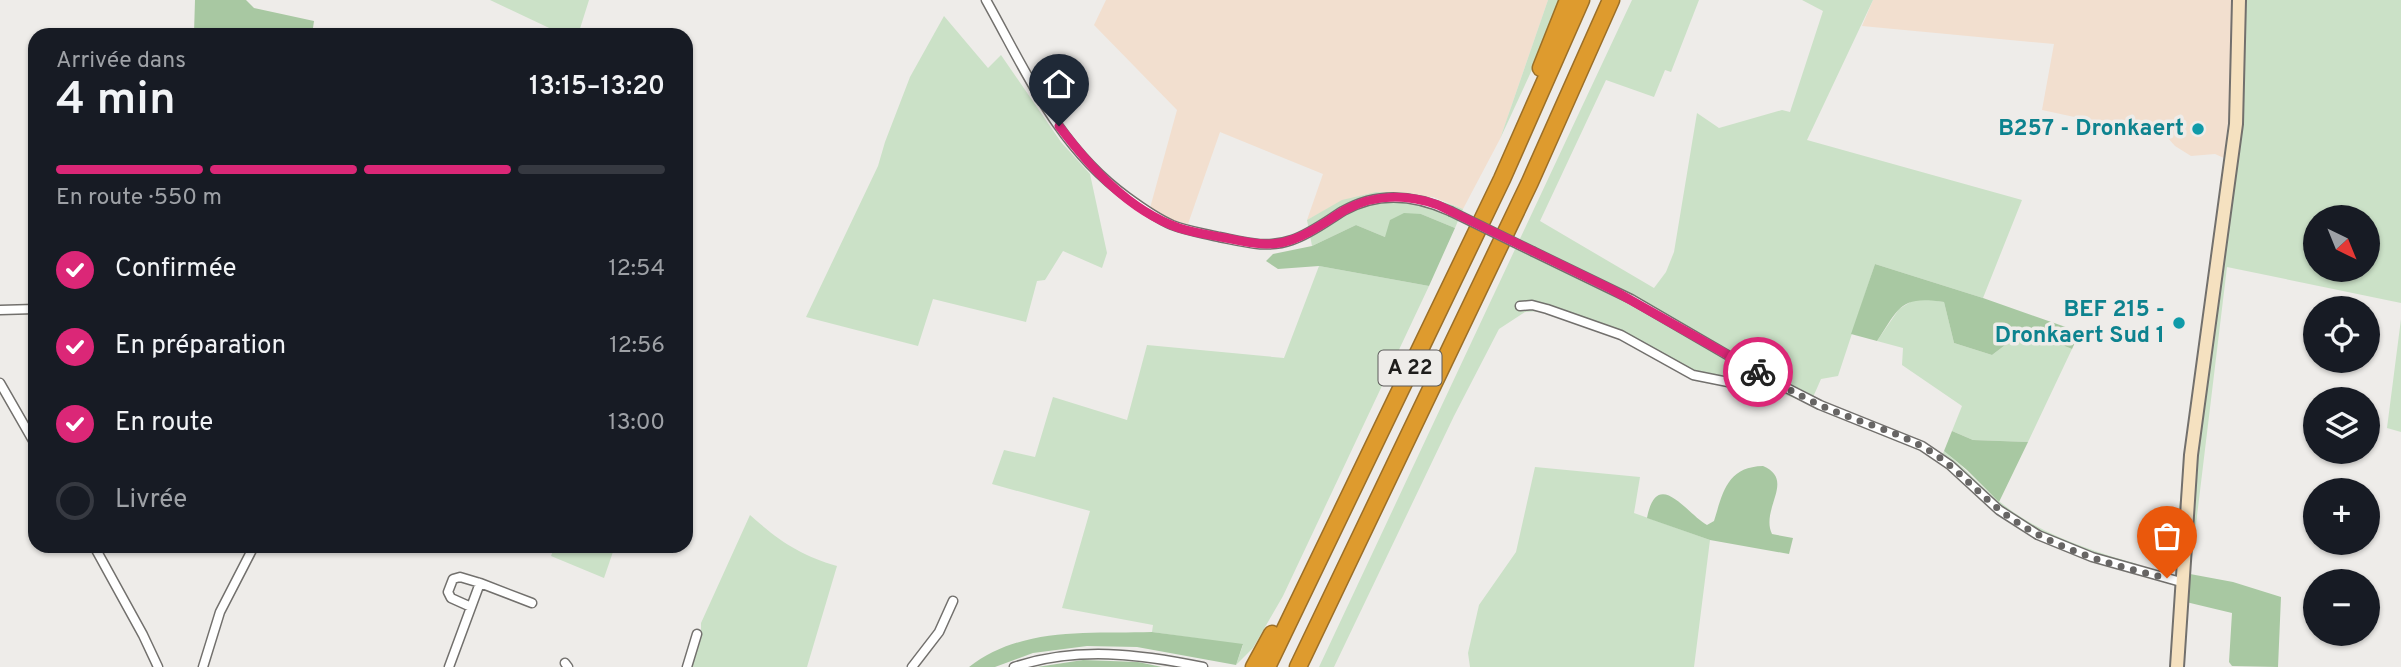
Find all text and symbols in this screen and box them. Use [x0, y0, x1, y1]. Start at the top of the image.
text: Arrivée dans [56, 47, 186, 76]
pin [1029, 54, 1089, 126]
icon: home [1040, 65, 1078, 103]
text: 13:15–13:20 [529, 71, 665, 104]
text: 4 min [56, 72, 176, 131]
place label: B257 - Dronkaert [1998, 115, 2184, 144]
marker: B257 - Dronkaert [2190, 121, 2206, 137]
text: En route · 550 m [56, 184, 222, 213]
north arrow [2303, 205, 2380, 282]
map controls [2303, 205, 2380, 646]
icon: check [56, 251, 94, 289]
text: Confirmée [115, 253, 237, 286]
text: 12:54 [608, 255, 665, 284]
place label: BEF 215 - Dronkaert Sud 1 [1995, 296, 2165, 351]
button: locate [2303, 296, 2380, 373]
marker: BEF 215 - Dronkaert Sud 1 [2171, 315, 2187, 331]
icon: check [56, 328, 94, 366]
text: En préparation [115, 330, 286, 363]
text: 12:56 [609, 332, 665, 361]
courier [1723, 337, 1793, 407]
road number: A 22 [1378, 350, 1442, 386]
icon: bike [1739, 353, 1777, 391]
button: layers [2303, 387, 2380, 464]
icon: check [56, 405, 94, 443]
text: En route [115, 407, 213, 440]
text: 13:00 [608, 409, 665, 438]
button: + [2303, 478, 2380, 555]
text: Livrée [115, 484, 187, 517]
pin [2137, 506, 2197, 578]
icon: bag [2148, 517, 2186, 555]
button: − [2303, 569, 2380, 646]

